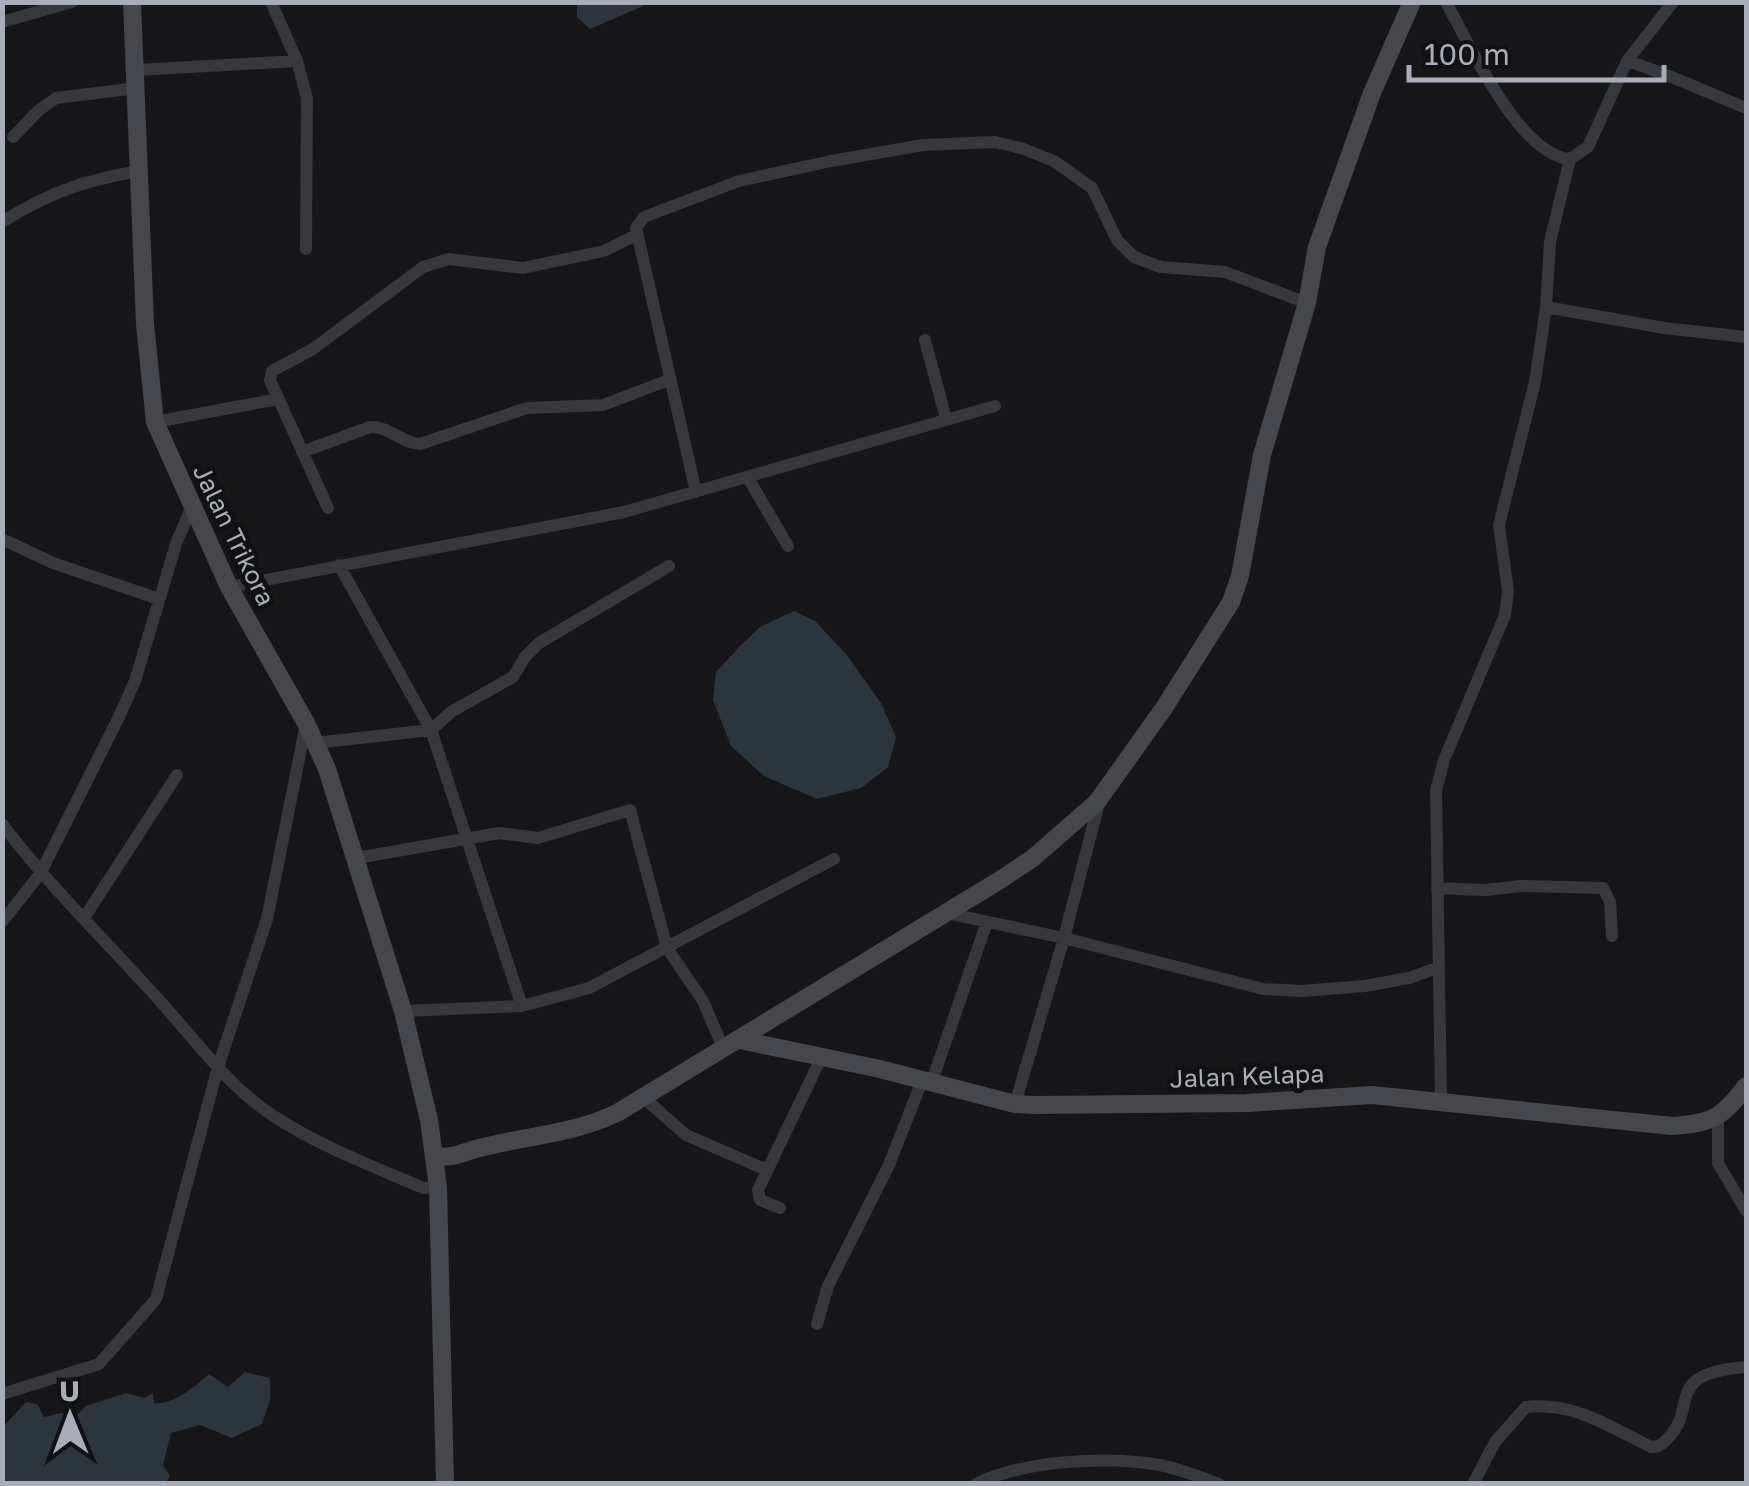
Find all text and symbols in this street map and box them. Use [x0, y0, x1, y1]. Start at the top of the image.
scale bar [1409, 20, 1664, 82]
text: 100 m [1424, 36, 1510, 72]
street label: Jalan Trikora [187, 459, 282, 611]
street label: Jalan Kelapa [1169, 1057, 1325, 1094]
north arrow [20, 1366, 120, 1466]
text: U [59, 1374, 80, 1407]

